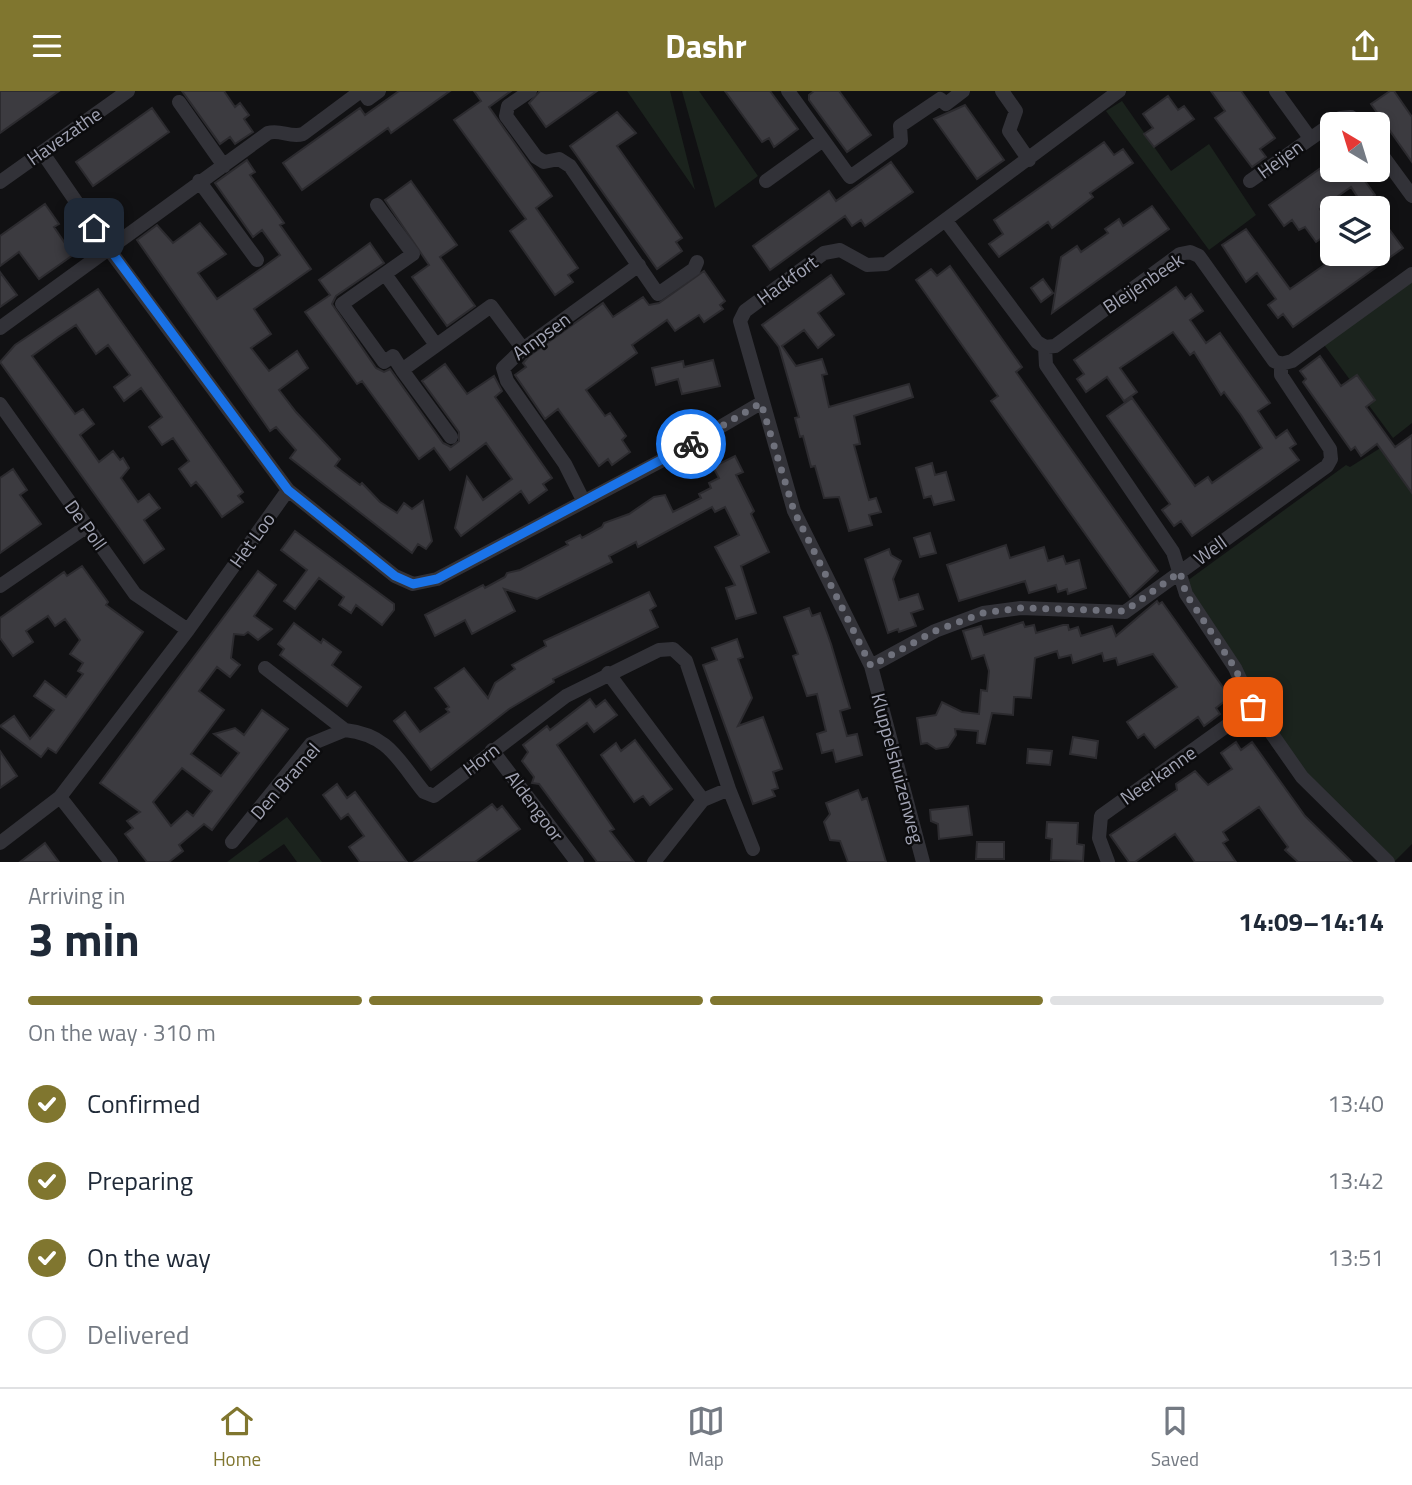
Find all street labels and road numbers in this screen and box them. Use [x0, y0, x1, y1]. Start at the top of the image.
street label: Havezathe [20, 99, 107, 172]
street label: Heijen [1251, 132, 1309, 185]
street label: Bleijenbeek [1096, 245, 1189, 320]
street label: Hackfort [750, 247, 823, 312]
street label: Ampsen [506, 305, 576, 367]
street label: De Poll [58, 494, 115, 556]
street label: Het Loo [222, 506, 282, 573]
street label: Well [1187, 528, 1232, 572]
street label: Kluppelshuizenweg [864, 689, 933, 847]
street label: Horn [456, 735, 505, 782]
street label: Den Bramel [243, 736, 326, 826]
street label: Neerkanne [1114, 738, 1202, 811]
street label: Aldengoor [499, 764, 572, 847]

